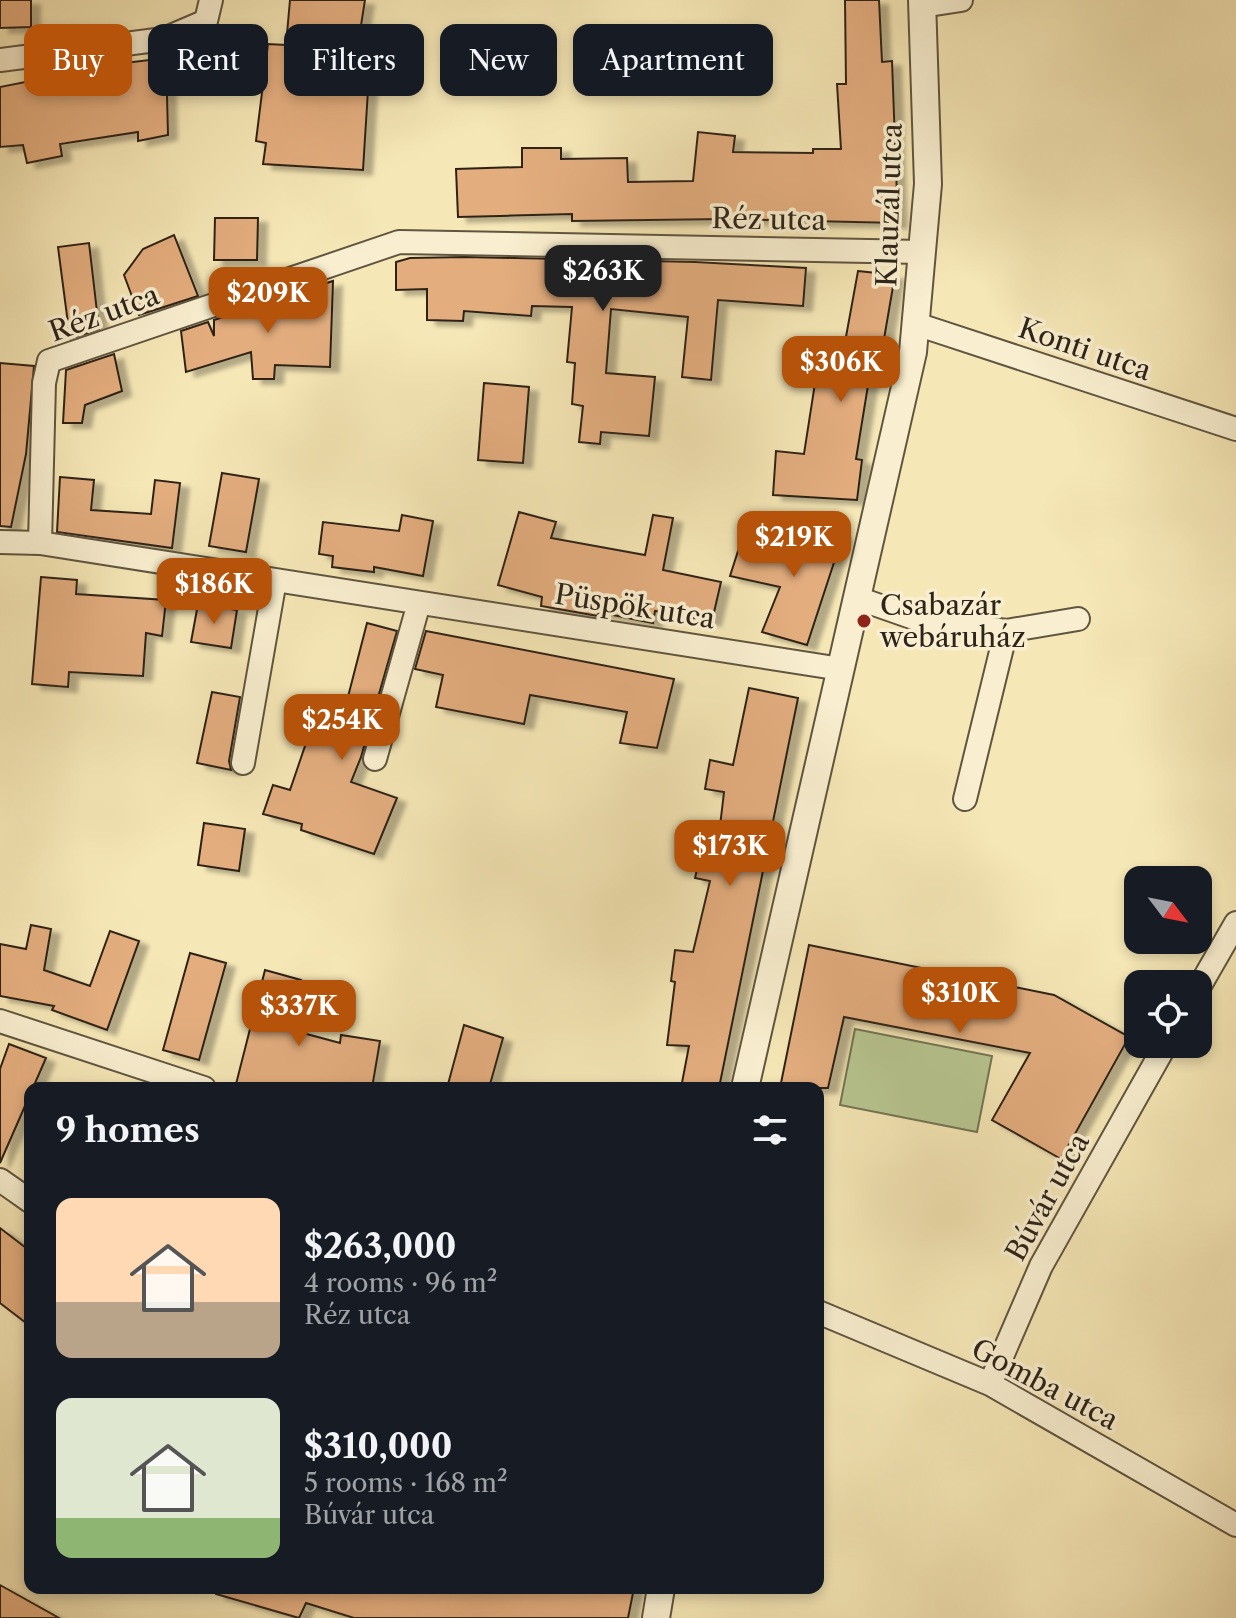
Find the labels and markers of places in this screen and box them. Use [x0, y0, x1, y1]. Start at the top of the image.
pin: $263K [547, 245, 659, 313]
pin: $209K [212, 267, 324, 335]
pin: $306K [785, 336, 897, 404]
pin: $219K [738, 511, 850, 579]
pin: $186K [158, 558, 270, 626]
place label: Csabazár webáruház [879, 588, 1026, 654]
marker: Csabazár webáruház [855, 612, 873, 630]
pin: $254K [286, 694, 398, 762]
pin: $173K [674, 820, 786, 888]
pin: $310K [904, 967, 1016, 1035]
pin: $337K [243, 980, 355, 1048]

